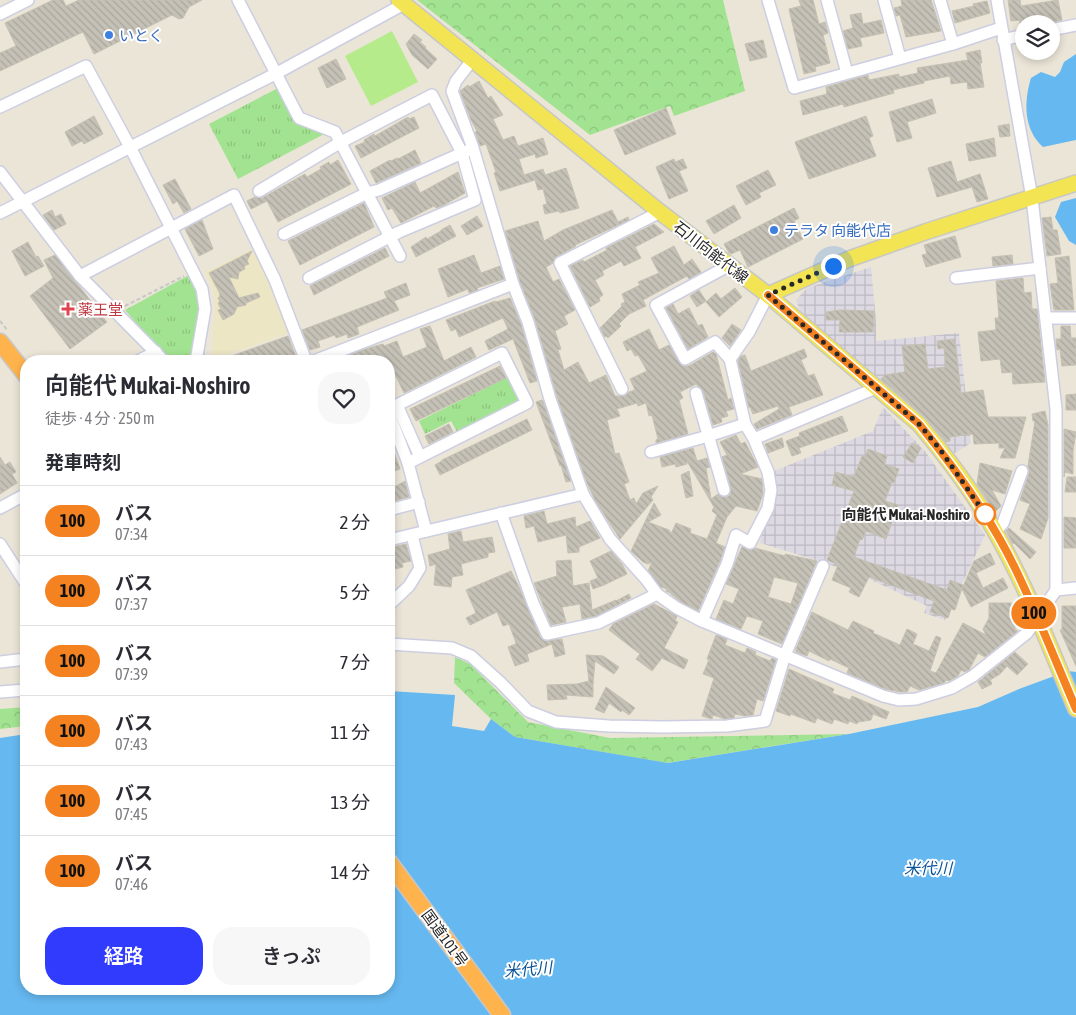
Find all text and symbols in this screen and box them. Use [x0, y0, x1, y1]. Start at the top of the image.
map controls [1015, 15, 1060, 60]
button: layers [1015, 15, 1060, 60]
place label: いとく [119, 27, 164, 44]
marker: いとく [103, 29, 115, 41]
street label: 石川向能代線 [670, 218, 752, 286]
place label: テラタ 向能代店 [784, 222, 891, 239]
marker: テラタ 向能代店 [768, 224, 780, 236]
your location [821, 254, 846, 279]
place label: 薬王堂 [78, 301, 123, 318]
marker: 薬王堂 [62, 303, 74, 315]
text: 向能代 Mukai-Noshiro [45, 372, 251, 399]
button: heart [318, 372, 370, 424]
text: 徒歩 · 4 分 · 250 m [45, 409, 155, 427]
text: 発車時刻 [45, 451, 121, 473]
text: バス [115, 502, 153, 524]
marker: 向能代 Mukai-Noshiro [974, 503, 996, 525]
place label: 向能代 Mukai-Noshiro [841, 506, 970, 523]
text: 100 [60, 510, 85, 531]
text: 2 分 [339, 511, 370, 533]
text: 07:34 [115, 525, 148, 543]
text: バス [115, 572, 153, 594]
text: 100 [60, 580, 85, 601]
text: 5 分 [339, 581, 370, 603]
text: 07:37 [115, 595, 148, 613]
line badge: 100 [1005, 597, 1063, 629]
text: 100 [1021, 602, 1047, 623]
text: バス [115, 642, 153, 664]
text: 100 [60, 650, 85, 671]
text: 7 分 [339, 651, 370, 673]
text: 07:39 [115, 665, 148, 683]
text: バス [115, 712, 153, 734]
text: 100 [60, 720, 85, 741]
text: 11 分 [331, 721, 370, 743]
text: 07:43 [115, 735, 148, 753]
text: バス [115, 782, 153, 804]
text: 100 [60, 790, 85, 811]
text: 13 分 [331, 791, 370, 813]
text: 07:45 [115, 805, 148, 823]
text: バス [115, 852, 153, 874]
water label: 米代川 [904, 859, 954, 877]
text: 100 [60, 860, 85, 881]
text: 14 分 [331, 861, 370, 883]
text: 07:46 [115, 875, 148, 893]
street label: 国道101号 [419, 906, 471, 970]
button: 経路 [45, 927, 203, 985]
button: きっぷ [213, 927, 370, 985]
water label: 米代川 [503, 958, 555, 980]

